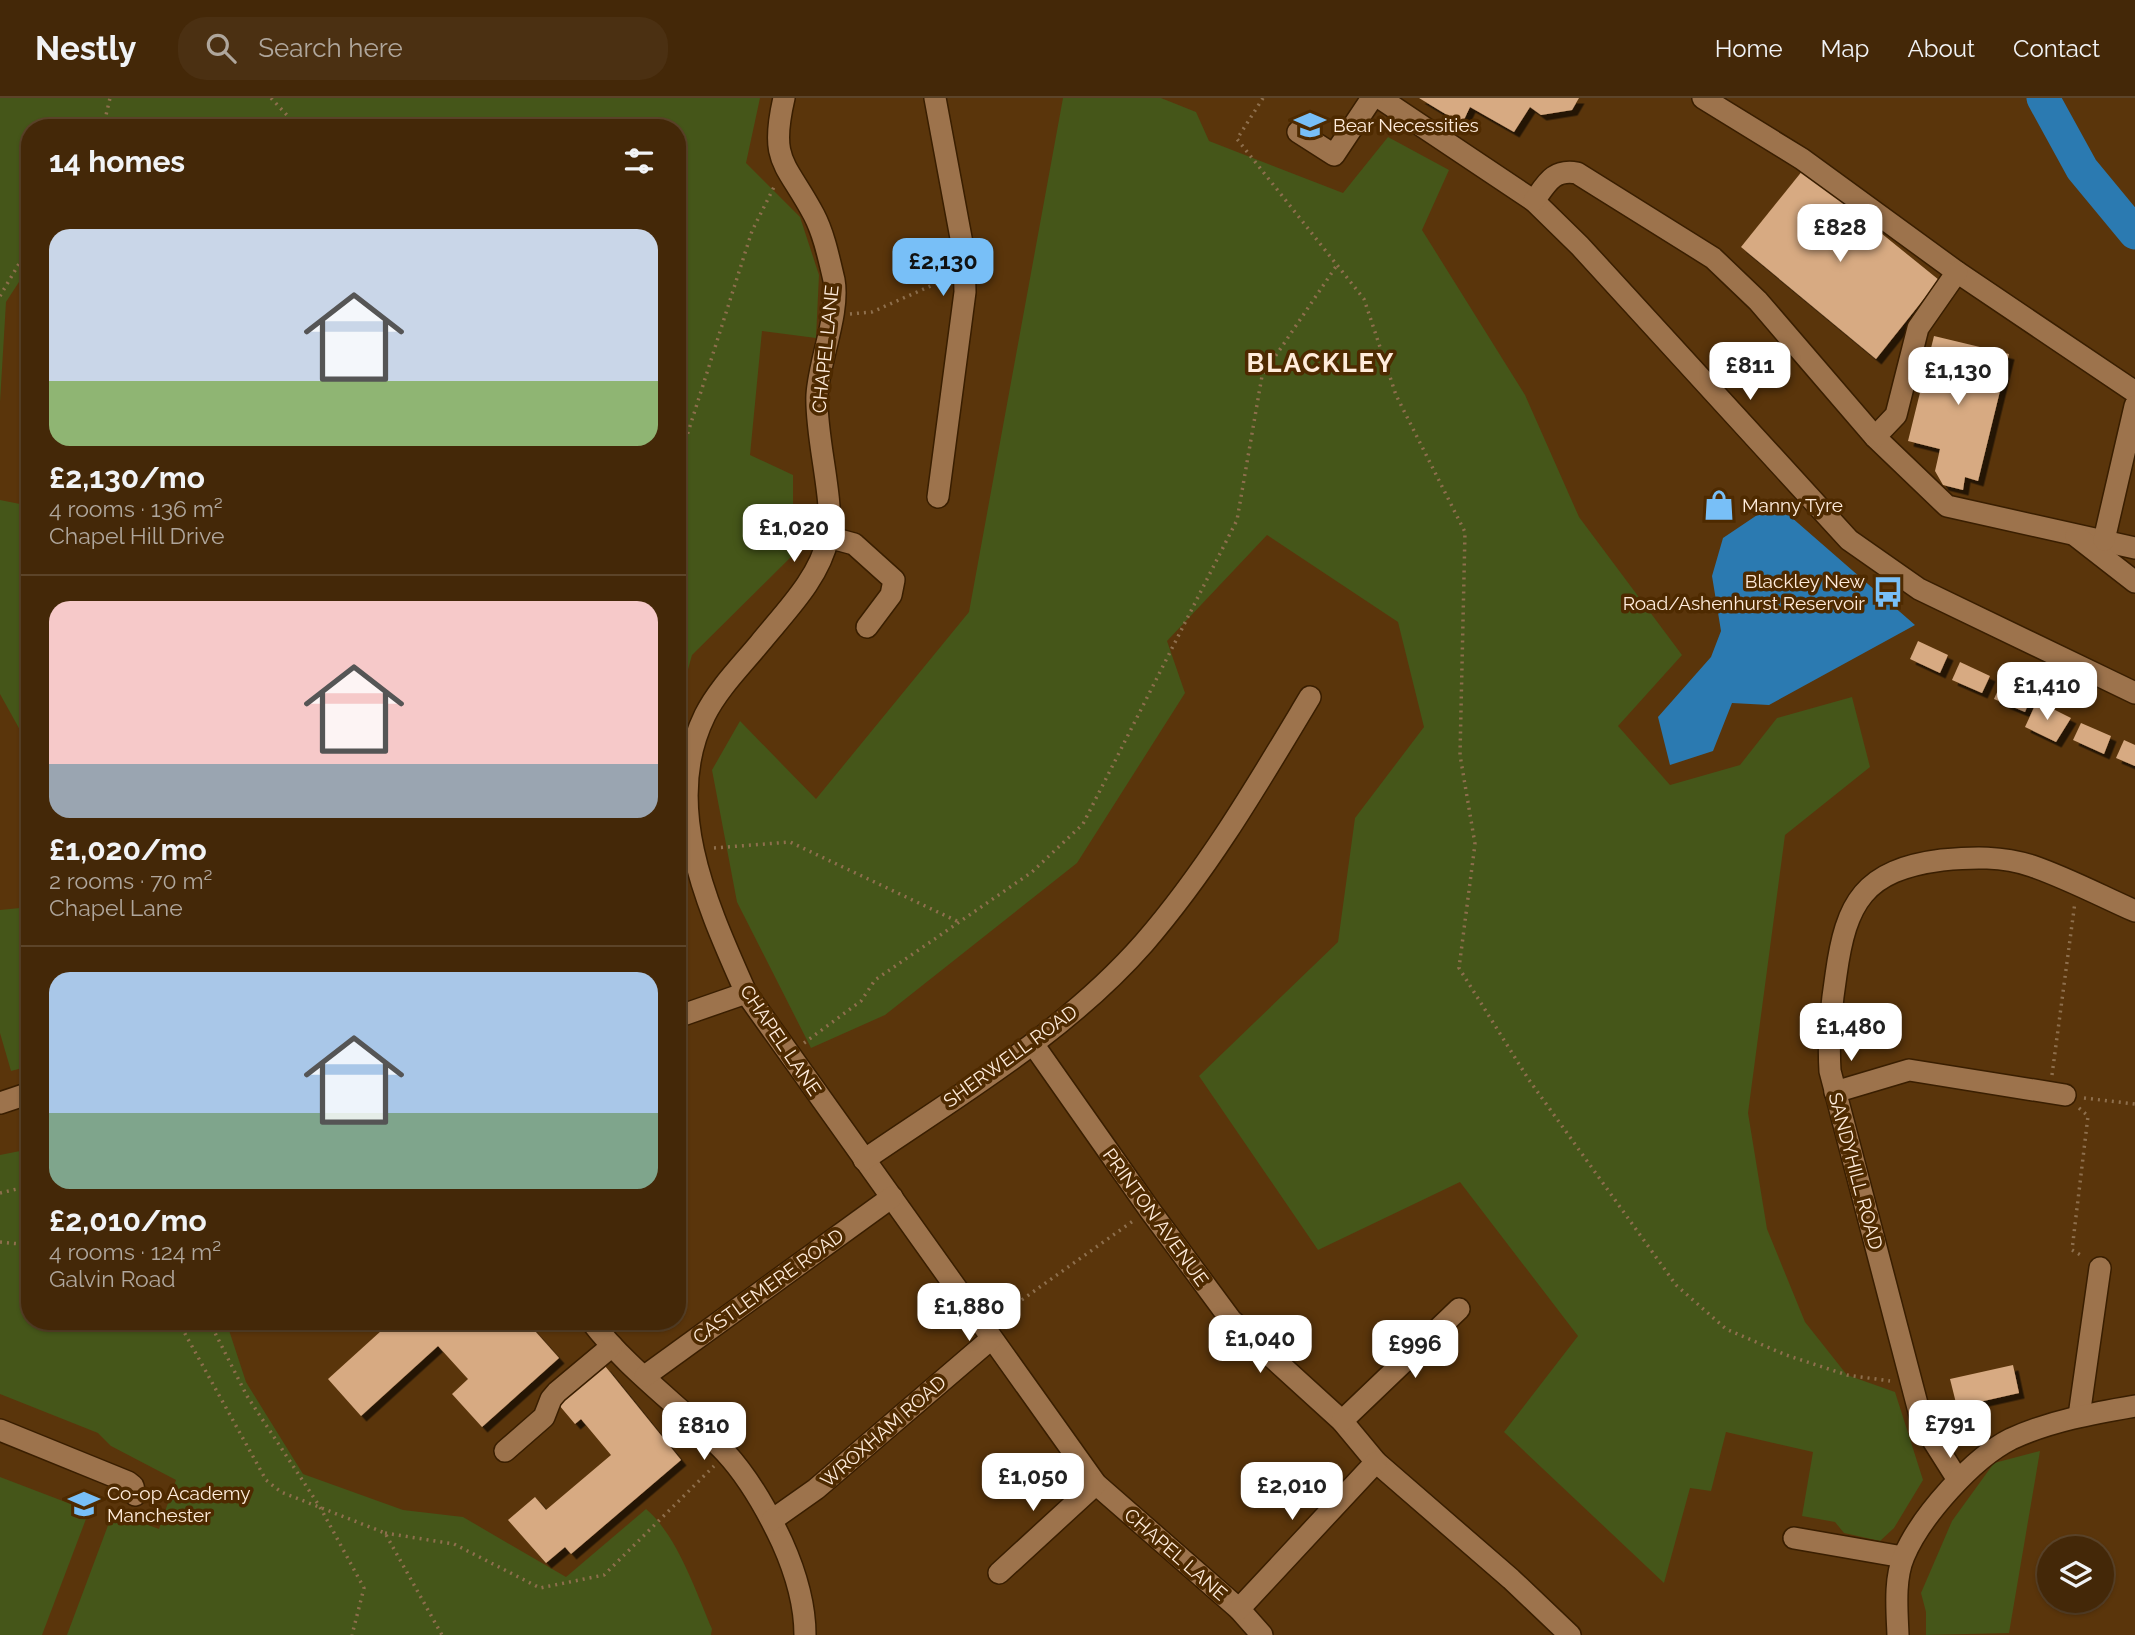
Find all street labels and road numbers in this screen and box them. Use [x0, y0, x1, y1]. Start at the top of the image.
street label: CHAPEL LANE [807, 284, 843, 414]
street label: CHAPEL LANE [736, 980, 826, 1100]
street label: SHERWELL ROAD [939, 1000, 1081, 1112]
street label: SANDYHILL ROAD [1824, 1090, 1888, 1252]
street label: PRINTON AVENUE [1099, 1144, 1213, 1290]
street label: CASTLEMERE ROAD [688, 1224, 848, 1348]
street label: WROXHAM ROAD [816, 1371, 950, 1491]
street label: CHAPEL LANE [1120, 1503, 1232, 1605]

